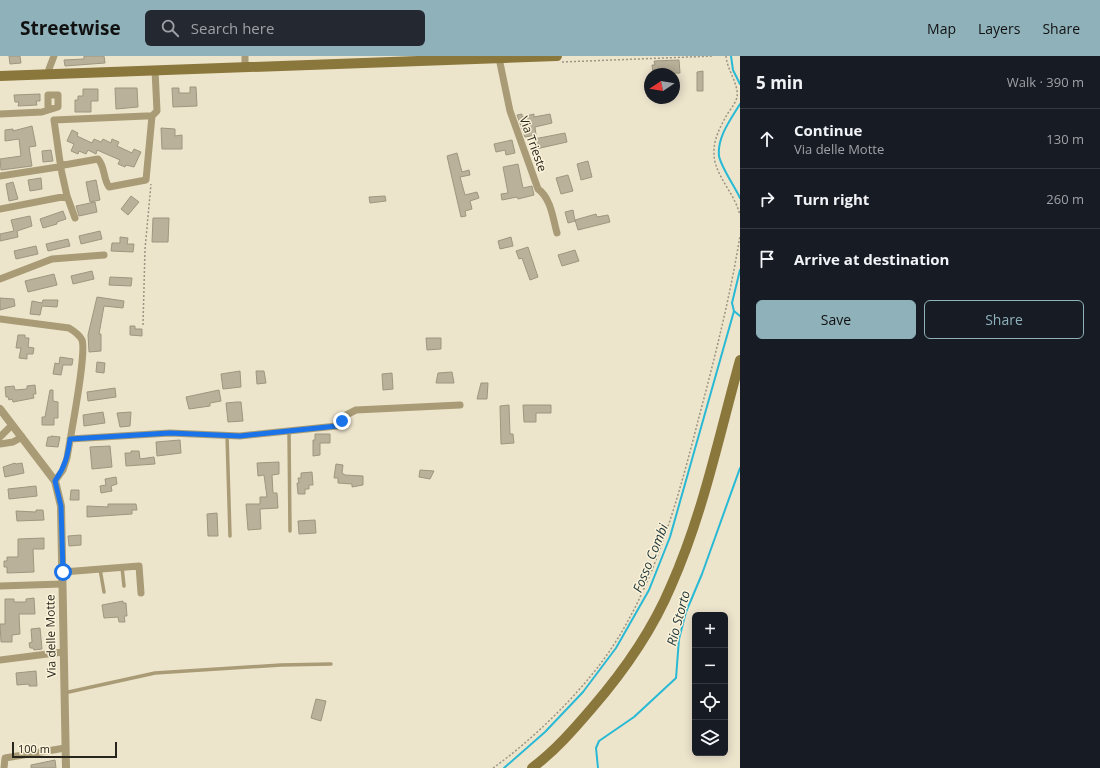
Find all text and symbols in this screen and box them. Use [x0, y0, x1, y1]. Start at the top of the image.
search box [145, 10, 425, 46]
text: Streetwise [20, 15, 121, 41]
icon: search [159, 17, 181, 39]
text: Search here [191, 18, 274, 38]
text: Map [927, 19, 956, 38]
text: Layers [978, 19, 1020, 38]
text: Share [1042, 19, 1080, 38]
north arrow [644, 68, 680, 104]
text: 5 min [756, 71, 803, 94]
text: Walk · 390 m [1007, 73, 1084, 91]
street label: Via Trieste [516, 114, 551, 174]
text: Continue [794, 120, 862, 140]
icon: ahead [756, 128, 778, 150]
text: 130 m [1046, 130, 1084, 148]
text: Via delle Motte [794, 140, 884, 158]
icon: right [756, 188, 778, 210]
text: Turn right [794, 189, 869, 209]
text: 260 m [1046, 190, 1084, 208]
icon: arrive [756, 248, 778, 270]
text: Arrive at destination [794, 249, 949, 269]
button: Save [756, 300, 916, 339]
button: Share [924, 300, 1084, 339]
route end [333, 412, 351, 430]
water label: Fosso Combi [628, 520, 672, 595]
route start [54, 563, 72, 581]
water label: Rio Storto [662, 588, 694, 648]
street label: Via delle Motte [41, 594, 60, 678]
map controls [692, 612, 728, 756]
button: + [692, 612, 728, 648]
button: − [692, 648, 728, 684]
button: locate [692, 684, 728, 720]
button: layers [692, 720, 728, 756]
scale bar [12, 740, 117, 759]
text: 100 m [18, 741, 50, 756]

